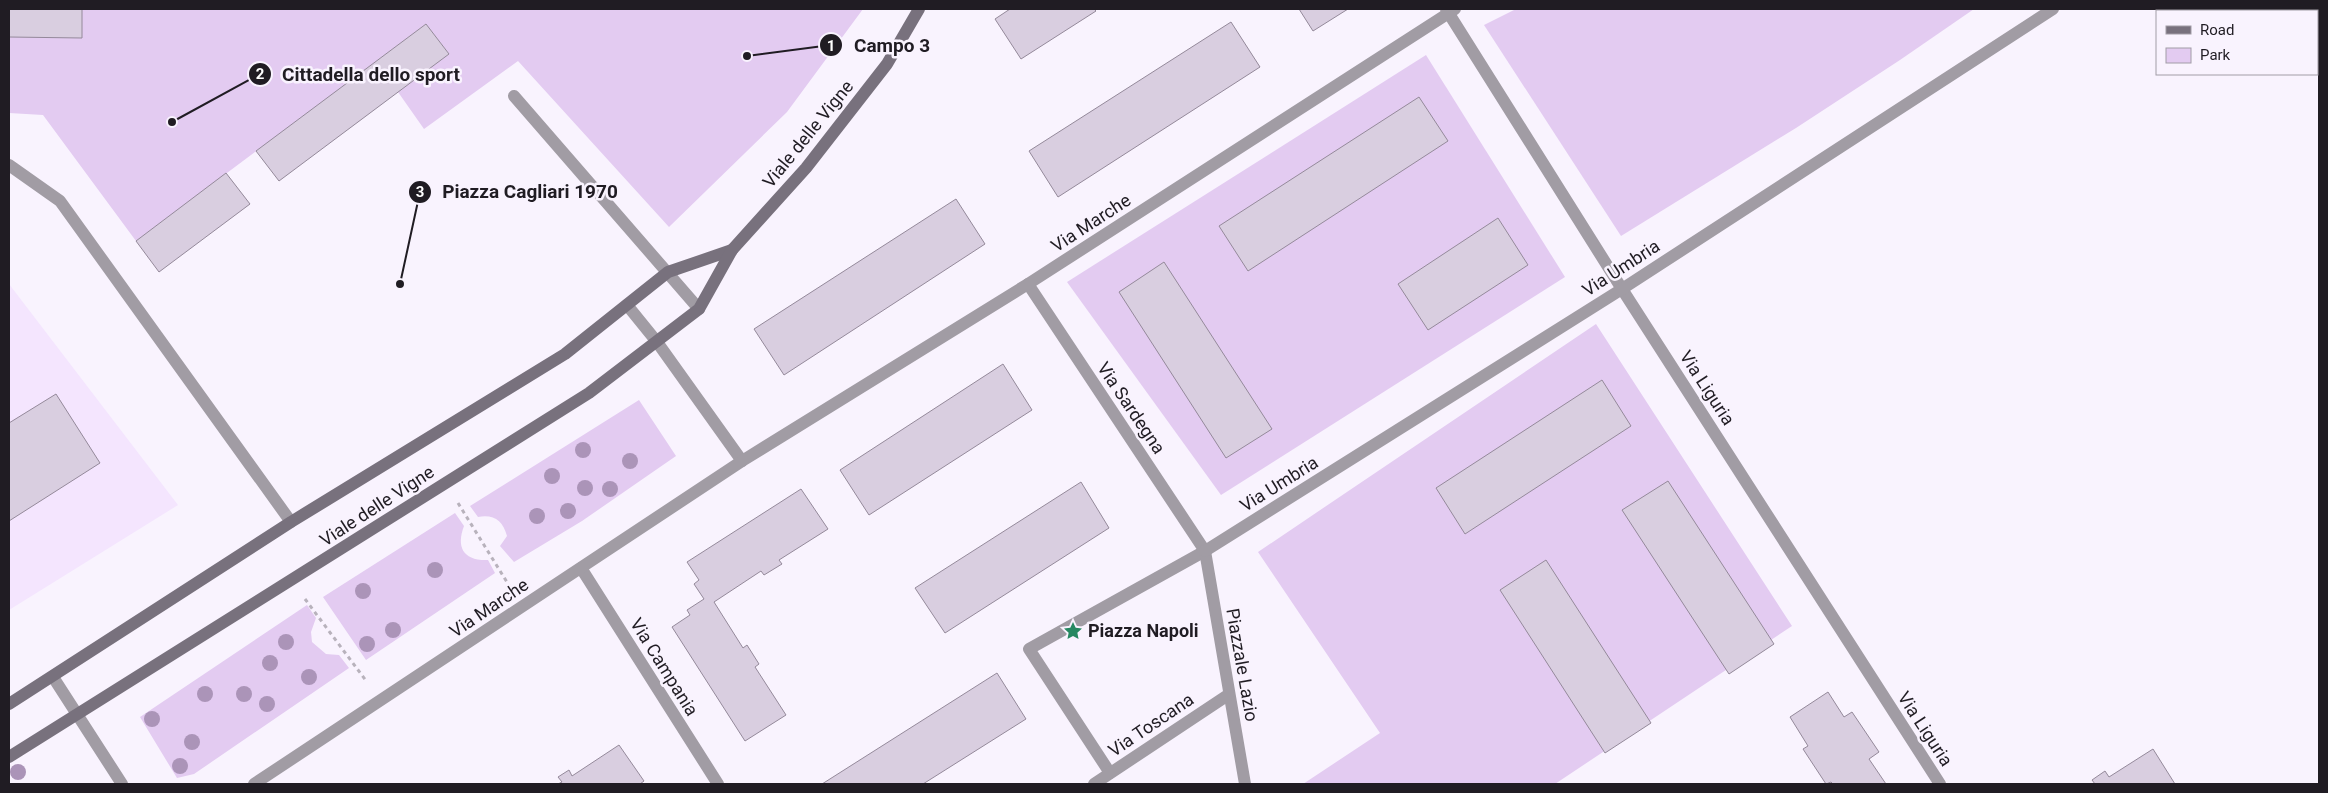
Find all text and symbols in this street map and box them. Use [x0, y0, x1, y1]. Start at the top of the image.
legend [2156, 10, 2318, 75]
text: Road [2200, 21, 2234, 39]
callout: Campo 3 [819, 28, 940, 62]
text: Campo 3 [854, 34, 930, 57]
text: 1 [827, 37, 835, 55]
text: Park [2200, 46, 2231, 64]
callout: Cittadella dello sport [247, 57, 470, 91]
text: Cittadella dello sport [282, 63, 461, 86]
text: 2 [256, 65, 265, 83]
street label: Viale delle Vigne [758, 76, 857, 192]
callout: Piazza Cagliari 1970 [407, 175, 628, 209]
text: Piazza Cagliari 1970 [442, 180, 618, 203]
text: 3 [416, 183, 424, 201]
street label: Via Marche [1047, 189, 1134, 256]
street label: Via Umbria [1578, 235, 1663, 300]
street label: Via Liguria [1676, 347, 1739, 429]
street label: Via Sardegna [1093, 358, 1170, 458]
street label: Via Umbria [1236, 451, 1322, 516]
street label: Viale delle Vigne [316, 461, 438, 550]
street label: Via Marche [445, 574, 532, 642]
street label: Piazzale Lazio [1222, 607, 1263, 723]
street label: Via Campania [626, 614, 703, 720]
place icon: Piazza Napoli [1062, 620, 1084, 642]
place label: Piazza Napoli [1088, 620, 1199, 641]
street label: Via Toscana [1104, 688, 1197, 761]
street label: Via Liguria [1894, 688, 1957, 770]

